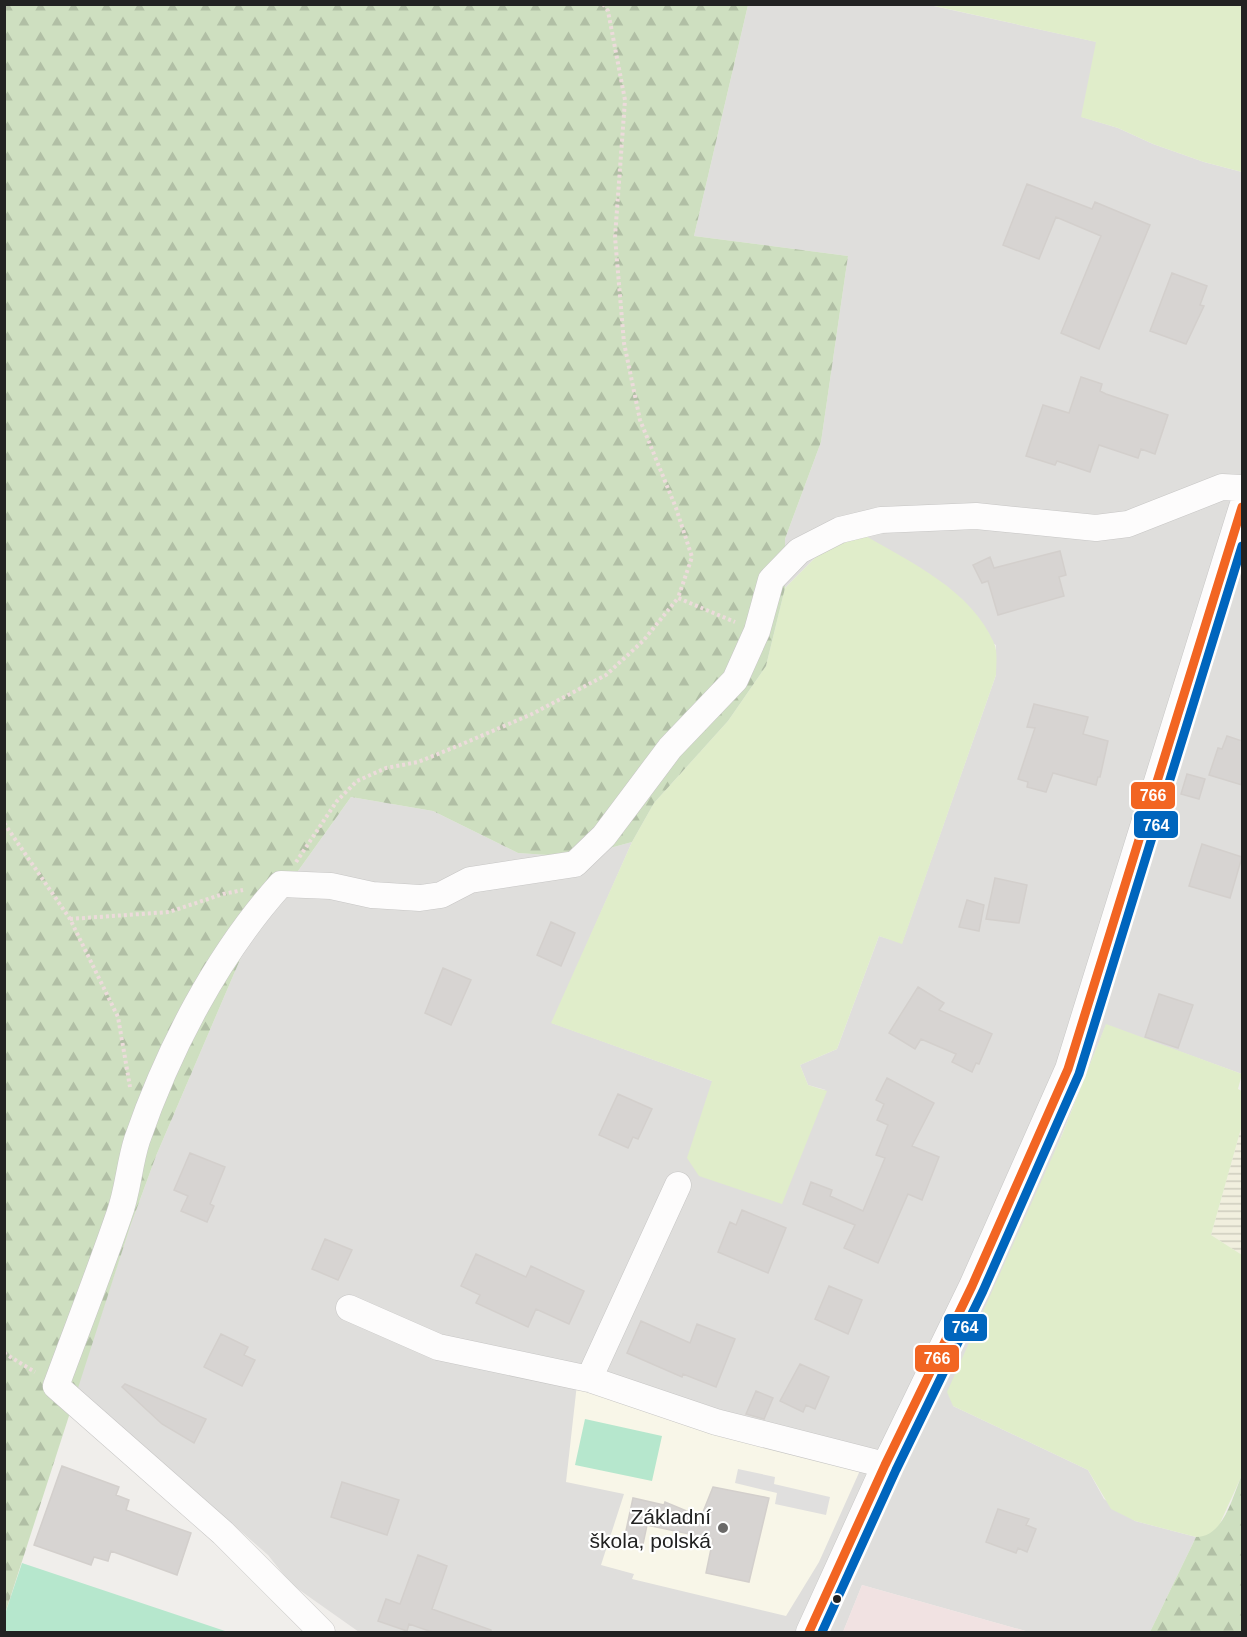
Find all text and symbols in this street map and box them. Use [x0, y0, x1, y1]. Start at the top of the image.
line badge: 766 [1130, 781, 1176, 810]
text: 766 [1140, 787, 1166, 804]
line badge: 764 [1133, 810, 1179, 839]
text: 764 [1143, 817, 1169, 834]
line badge: 764 [943, 1313, 988, 1342]
text: 764 [952, 1319, 978, 1336]
line badge: 766 [914, 1344, 960, 1373]
text: 766 [924, 1350, 950, 1367]
place label: Základní škola, polská [590, 1505, 711, 1552]
marker: Základní škola, polská [716, 1521, 730, 1535]
unlabelled marker [831, 1593, 843, 1605]

